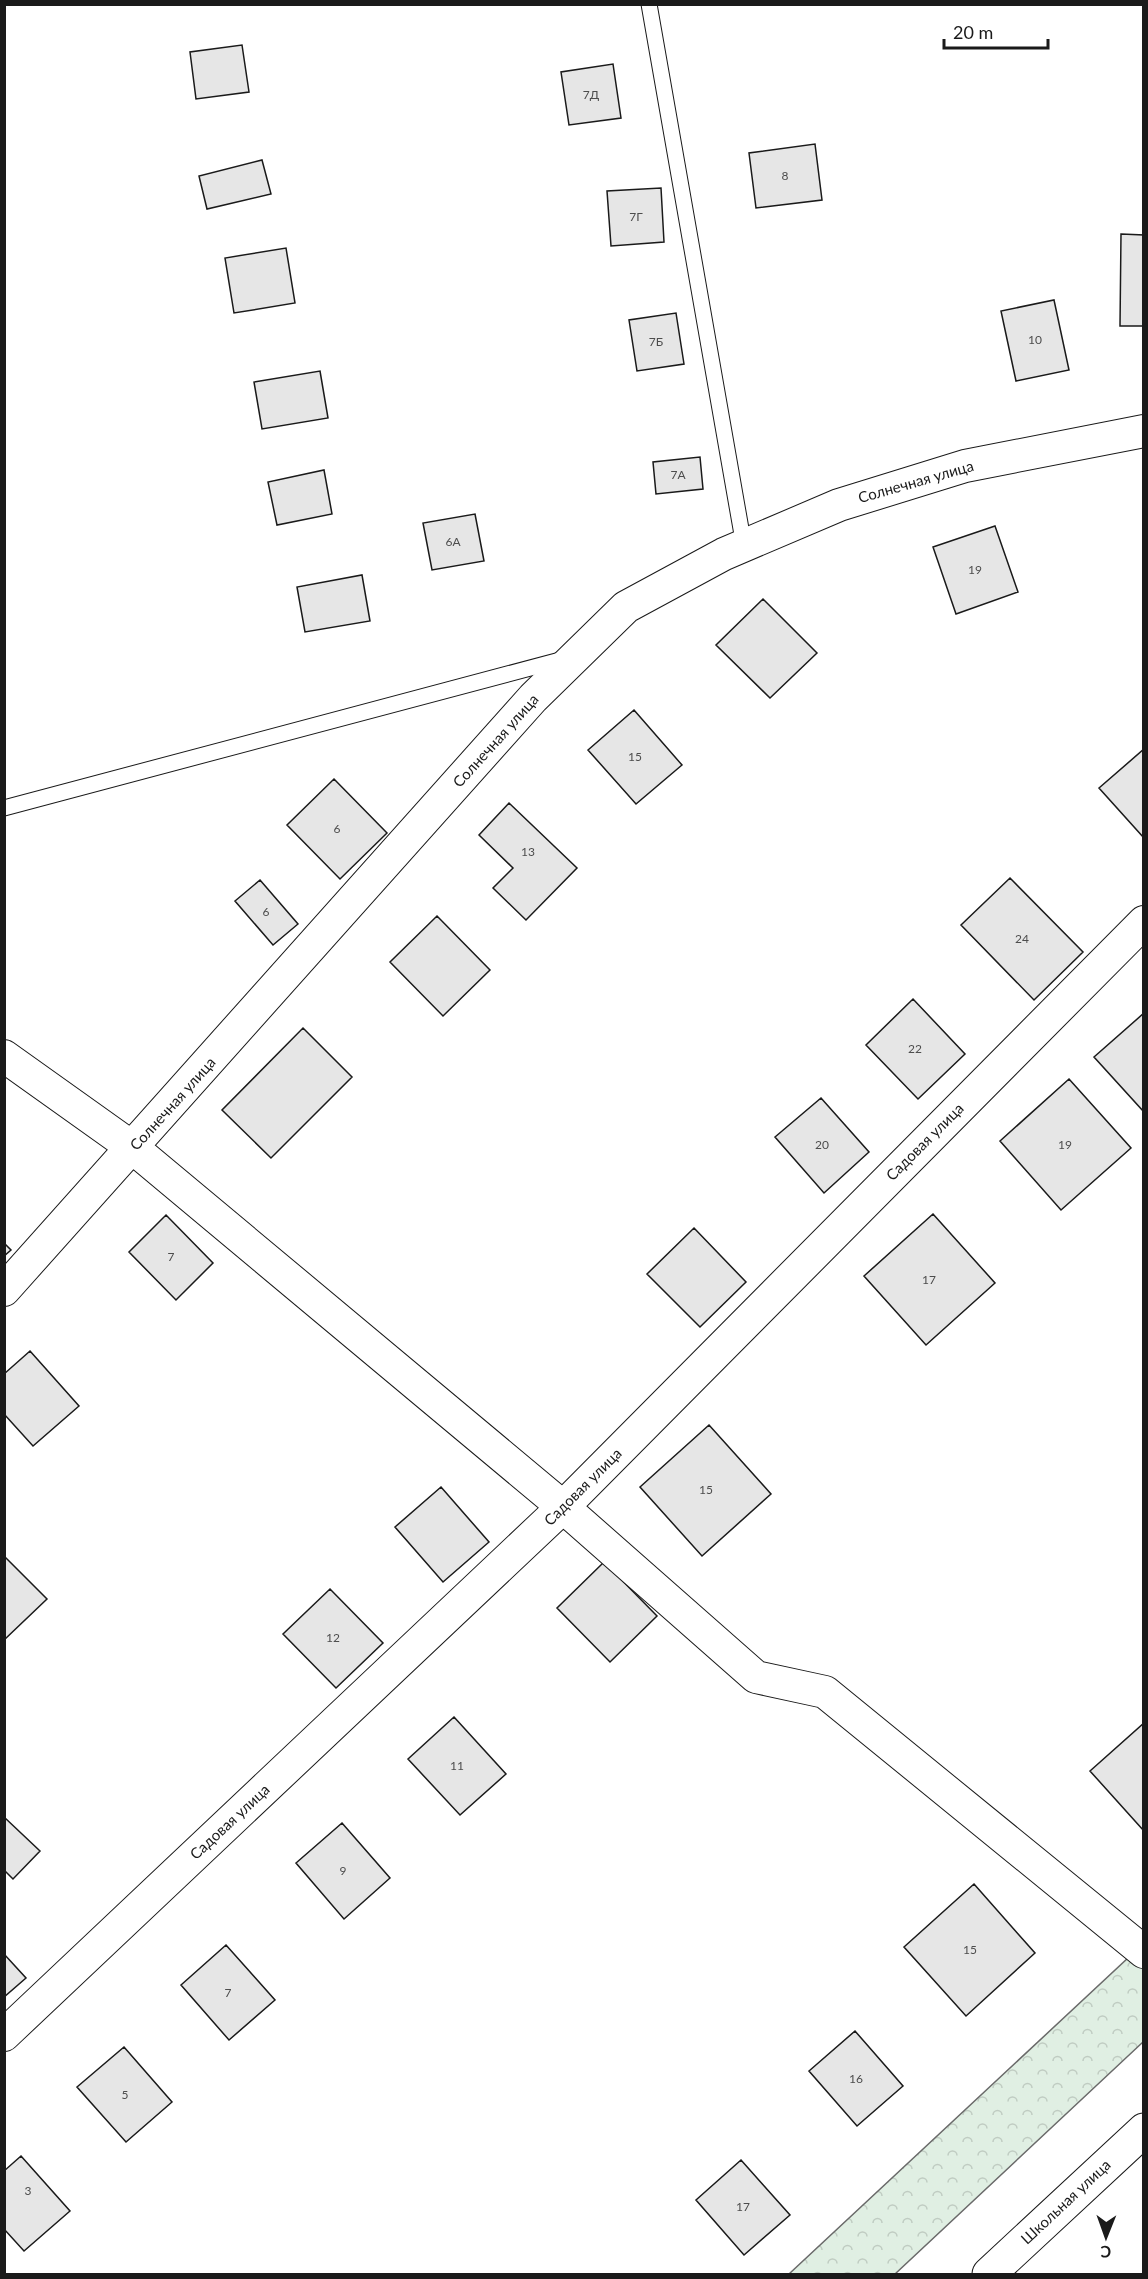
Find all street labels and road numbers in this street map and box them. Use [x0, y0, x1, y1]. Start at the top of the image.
street label: Солнечная улица [856, 456, 975, 506]
street label: Солнечная улица [449, 690, 542, 791]
street label: Солнечная улица [126, 1053, 219, 1154]
street label: Садовая улица [882, 1099, 967, 1184]
street label: Садовая улица [540, 1444, 625, 1529]
street label: Садовая улица [186, 1780, 273, 1863]
street label: Школьная улица [1017, 2155, 1114, 2247]

